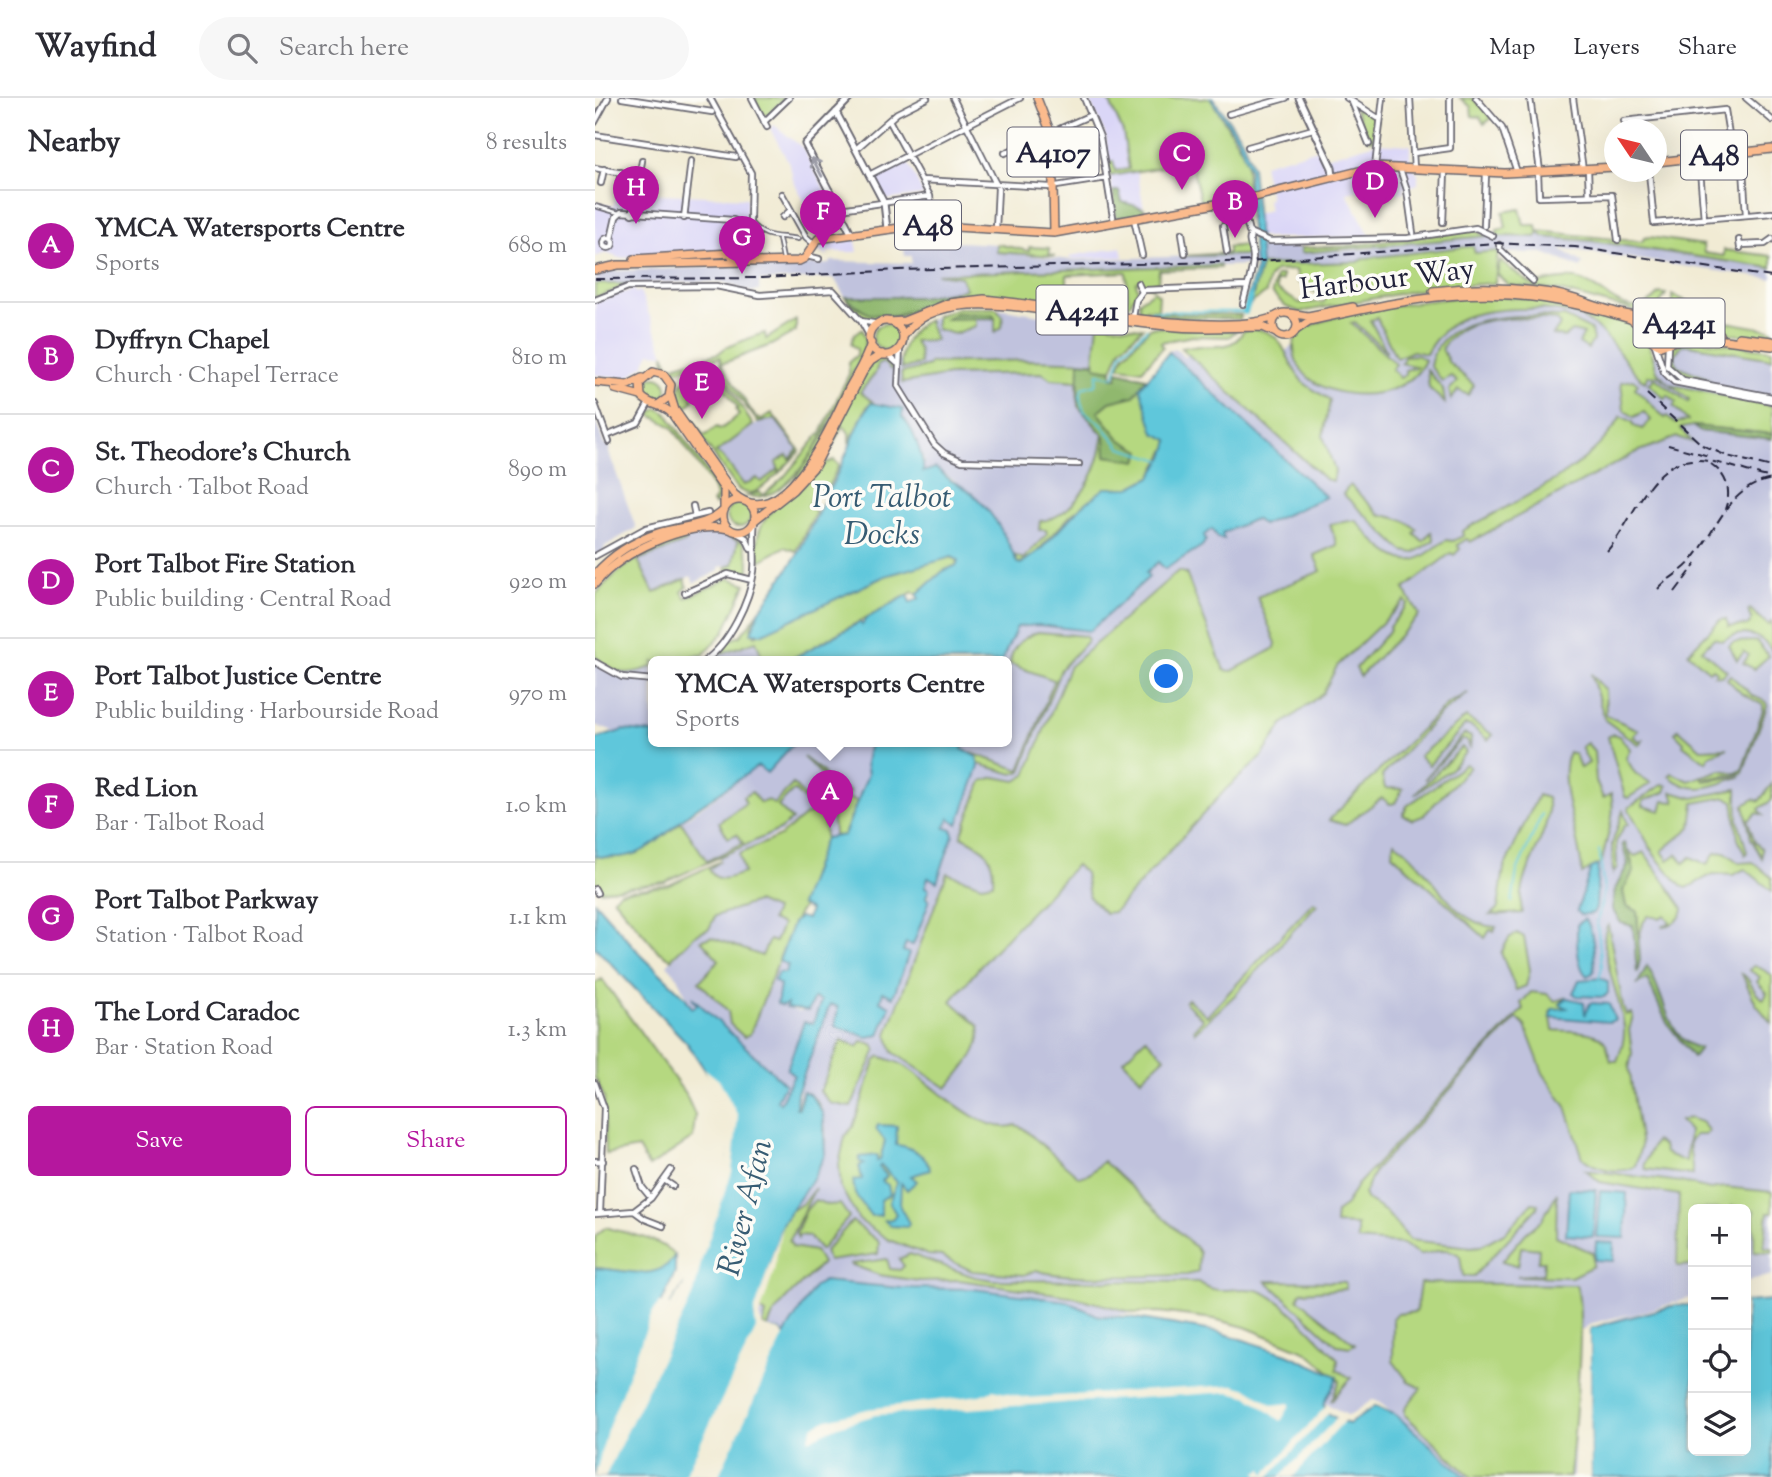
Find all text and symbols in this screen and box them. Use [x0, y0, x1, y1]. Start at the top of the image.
search box [199, 17, 689, 80]
text: Wayfind [35, 24, 157, 72]
icon: search [223, 29, 261, 67]
text: Search here [279, 30, 409, 67]
text: Map [1489, 31, 1535, 65]
text: Layers [1573, 31, 1640, 65]
text: Share [1678, 31, 1737, 65]
north arrow [1604, 119, 1667, 182]
text: Nearby [28, 122, 120, 165]
text: 8 results [486, 127, 567, 160]
road number: A4107 [1007, 128, 1099, 176]
road number: A48 [1681, 130, 1747, 180]
pin: C [1159, 132, 1205, 190]
one-way arrow [810, 157, 824, 177]
pin: D [1352, 160, 1398, 218]
pin: H [613, 166, 659, 224]
pin: B [1212, 180, 1258, 238]
pin: F [800, 190, 846, 248]
road number: A48 [895, 200, 961, 250]
text: YMCA Watersports Centre [95, 211, 405, 248]
pin: G [719, 216, 765, 274]
text: A [42, 230, 60, 263]
text: 680 m [508, 230, 567, 263]
text: Sports [95, 248, 160, 281]
street label: Harbour Way [1297, 248, 1477, 313]
road number: A4241 [1037, 286, 1127, 334]
road number: A4241 [1633, 299, 1725, 348]
text: Dyffryn Chapel [95, 323, 270, 360]
text: B [44, 342, 58, 375]
text: 810 m [512, 342, 567, 375]
text: Church · Chapel Terrace [95, 360, 339, 393]
pin: E [679, 361, 725, 419]
text: St. Theodore's Church [95, 435, 351, 472]
text: C [42, 454, 60, 487]
text: 890 m [508, 454, 567, 487]
text: Church · Talbot Road [95, 472, 309, 505]
water label: Port Talbot Docks [812, 476, 952, 559]
text: Port Talbot Fire Station [95, 547, 356, 584]
text: D [42, 566, 60, 599]
text: 920 m [509, 566, 567, 599]
text: Public building · Central Road [95, 584, 392, 617]
popup [648, 656, 1012, 747]
text: Port Talbot Justice Centre [95, 659, 382, 696]
your location [1149, 659, 1183, 693]
text: YMCA Watersports Centre [675, 667, 985, 704]
text: E [44, 678, 58, 711]
text: 970 m [509, 678, 567, 711]
text: Public building · Harbourside Road [95, 696, 439, 729]
text: Sports [675, 704, 740, 737]
pin: A [807, 770, 853, 828]
text: Red Lion [95, 771, 198, 808]
text: F [45, 790, 57, 823]
text: 1.0 km [505, 790, 567, 823]
text: Bar · Talbot Road [95, 808, 265, 841]
text: Port Talbot Parkway [95, 883, 318, 920]
text: G [42, 902, 60, 935]
text: 1.1 km [509, 902, 567, 935]
text: Station · Talbot Road [95, 920, 304, 953]
text: The Lord Caradoc [95, 995, 300, 1032]
text: H [42, 1014, 60, 1047]
text: 1.3 km [508, 1014, 567, 1047]
text: Bar · Station Road [95, 1032, 273, 1065]
button: Save [28, 1106, 291, 1176]
button: Share [305, 1106, 567, 1176]
water label: River Afan [708, 1134, 786, 1281]
map controls [1688, 1204, 1751, 1456]
button: + [1688, 1204, 1751, 1267]
button: − [1688, 1267, 1751, 1330]
button: locate [1688, 1330, 1751, 1393]
button: layers [1688, 1393, 1751, 1456]

